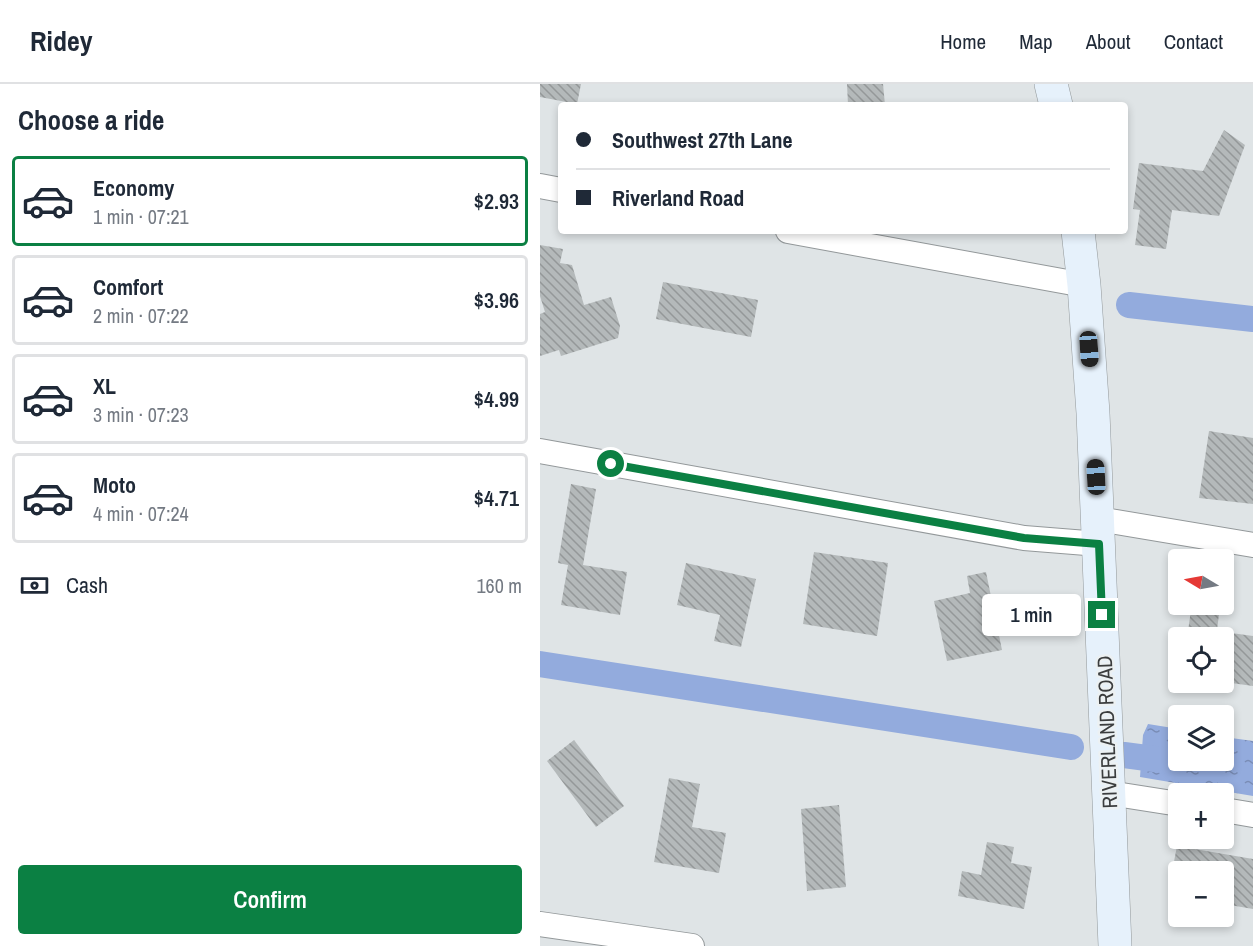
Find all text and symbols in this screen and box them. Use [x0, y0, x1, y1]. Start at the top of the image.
text: Ridey [30, 22, 93, 60]
text: Home [940, 27, 986, 56]
text: Map [1019, 27, 1053, 56]
text: About [1086, 27, 1131, 56]
text: Contact [1164, 27, 1223, 56]
text: Choose a ride [18, 102, 164, 138]
text: Southwest 27th Lane [612, 125, 792, 155]
text: Economy [93, 173, 174, 203]
icon: car [21, 174, 75, 228]
text: Riverland Road [612, 183, 744, 213]
text: $2.93 [474, 186, 519, 216]
text: 1 min · 07:21 [93, 203, 189, 230]
text: Comfort [93, 272, 163, 302]
icon: car [21, 273, 75, 327]
text: $3.96 [474, 285, 519, 315]
text: 2 min · 07:22 [93, 302, 189, 329]
car [1079, 330, 1099, 368]
text: XL [93, 371, 116, 401]
icon: car [21, 372, 75, 426]
text: $4.99 [474, 384, 519, 414]
text: 3 min · 07:23 [93, 401, 189, 428]
route start [597, 450, 624, 477]
car [1086, 459, 1106, 495]
text: Moto [93, 470, 136, 500]
icon: car [21, 471, 75, 525]
text: $4.71 [474, 483, 519, 513]
text: 4 min · 07:24 [93, 500, 189, 527]
north arrow [1168, 549, 1234, 615]
map controls [1168, 549, 1234, 927]
icon: cash [18, 569, 51, 602]
text: Cash [66, 570, 108, 600]
text: 160 m [476, 572, 522, 599]
callout: 1 min [982, 594, 1081, 636]
text: 1 min [1010, 601, 1053, 628]
route end [1088, 601, 1115, 628]
button: locate [1168, 627, 1234, 693]
street label: RIVERLAND ROAD [1090, 655, 1124, 809]
button: layers [1168, 705, 1234, 771]
button: + [1168, 783, 1234, 849]
button: − [1168, 861, 1234, 927]
button: Confirm [18, 865, 522, 934]

